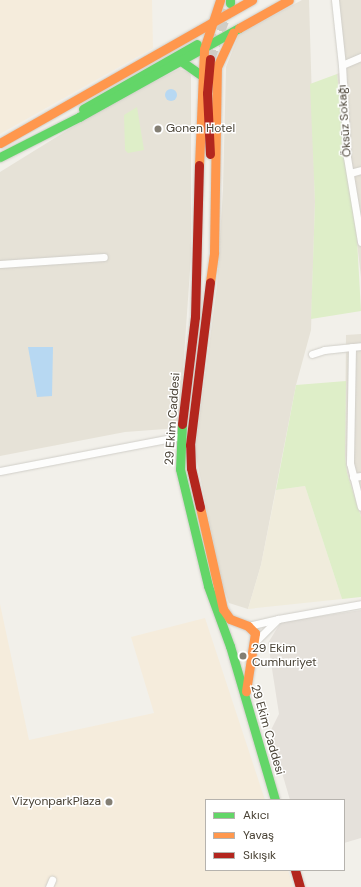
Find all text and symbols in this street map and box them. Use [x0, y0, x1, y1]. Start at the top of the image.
street label: Öksüz Sokağı [335, 84, 355, 158]
place label: Gonen Hotel [166, 122, 235, 136]
marker: Gonen Hotel [153, 124, 163, 134]
street label: 29 Ekim Caddesi [163, 372, 183, 466]
place label: 29 Ekim Cumhuriyet [252, 642, 317, 670]
marker: 29 Ekim Cumhuriyet [237, 650, 249, 662]
street label: 29 Ekim Caddesi [247, 683, 287, 777]
place label: VizyonparkPlaza [12, 795, 101, 809]
marker: VizyonparkPlaza [104, 797, 114, 807]
legend [205, 799, 345, 871]
text: Akıcı [243, 807, 269, 823]
text: Yavaş [243, 827, 274, 843]
text: Sıkışık [243, 847, 276, 863]

